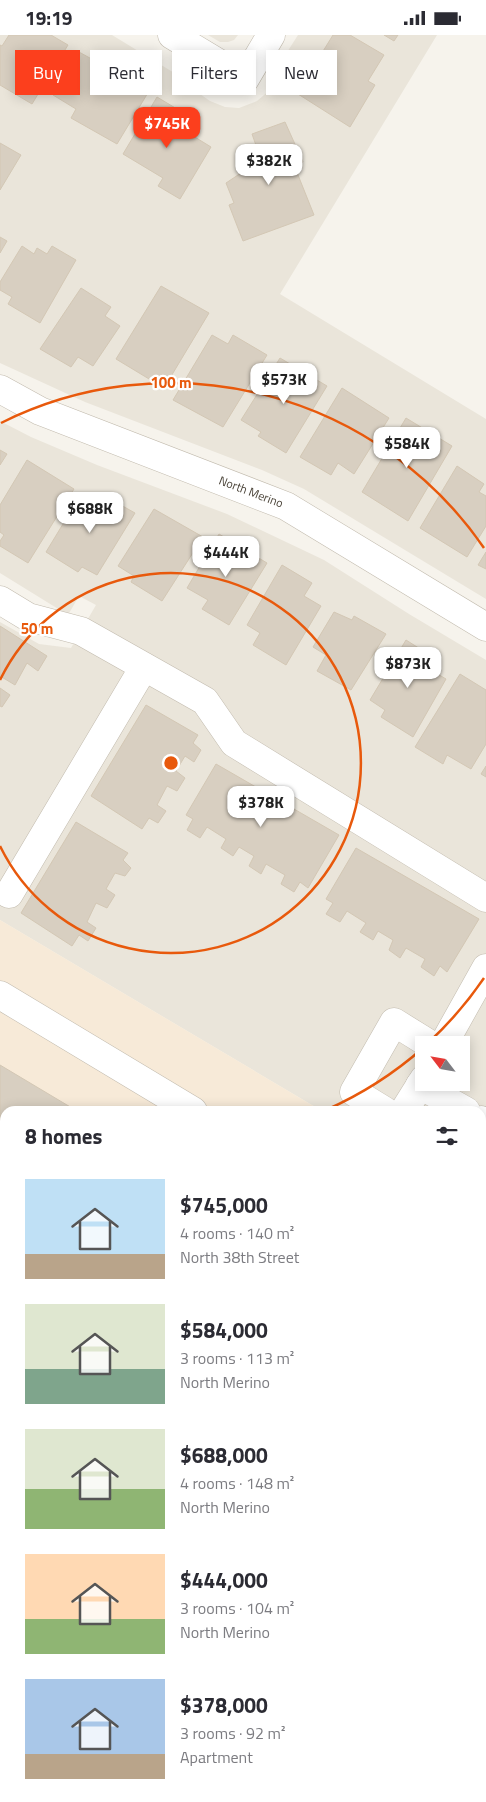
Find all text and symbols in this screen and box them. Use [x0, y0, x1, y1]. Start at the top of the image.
text: 19:19 [25, 3, 72, 32]
chip: Buy [15, 50, 80, 95]
chip: Rent [90, 50, 162, 95]
chip: Filters [172, 50, 256, 95]
chip: New [266, 50, 337, 95]
pin: $745K [132, 107, 202, 149]
text: $745K [144, 111, 190, 135]
pin: $382K [234, 143, 304, 186]
text: $382K [246, 148, 292, 172]
pin: $573K [249, 363, 319, 405]
text: $573K [261, 367, 307, 391]
text: 100 m [150, 371, 192, 394]
pin: $584K [372, 427, 442, 469]
text: $584K [384, 431, 430, 455]
street label: North Merino [216, 471, 286, 512]
pin: $688K [55, 491, 125, 534]
text: $688K [67, 496, 113, 520]
pin: $444K [191, 535, 261, 578]
text: $444K [203, 540, 249, 564]
text: 50 m [21, 617, 53, 640]
pin: $873K [373, 647, 443, 689]
text: $873K [385, 651, 431, 675]
centre of rings [162, 754, 180, 772]
pin: $378K [226, 785, 296, 828]
text: $378K [238, 790, 284, 814]
north arrow [415, 1036, 470, 1091]
map controls [415, 1036, 470, 1091]
text: 8 homes [25, 1120, 102, 1152]
icon: filters [433, 1122, 461, 1150]
text: $745,000 [180, 1189, 268, 1221]
icon: home [65, 1199, 125, 1259]
text: 4 rooms · 140 m² [180, 1221, 294, 1245]
text: North 38th Street [180, 1245, 299, 1269]
text: $584,000 [180, 1314, 268, 1346]
icon: home [65, 1324, 125, 1384]
text: 3 rooms · 113 m² [180, 1346, 294, 1370]
text: North Merino [180, 1370, 270, 1394]
text: $688,000 [180, 1439, 268, 1471]
icon: home [65, 1449, 125, 1509]
text: 4 rooms · 148 m² [180, 1471, 294, 1495]
text: North Merino [180, 1495, 270, 1519]
text: $444,000 [180, 1564, 268, 1596]
icon: home [65, 1574, 125, 1634]
text: 3 rooms · 104 m² [180, 1596, 294, 1620]
text: North Merino [180, 1620, 270, 1644]
text: $378,000 [180, 1689, 268, 1721]
icon: home [65, 1699, 125, 1759]
text: 3 rooms · 92 m² [180, 1721, 285, 1745]
text: Apartment [180, 1745, 253, 1769]

